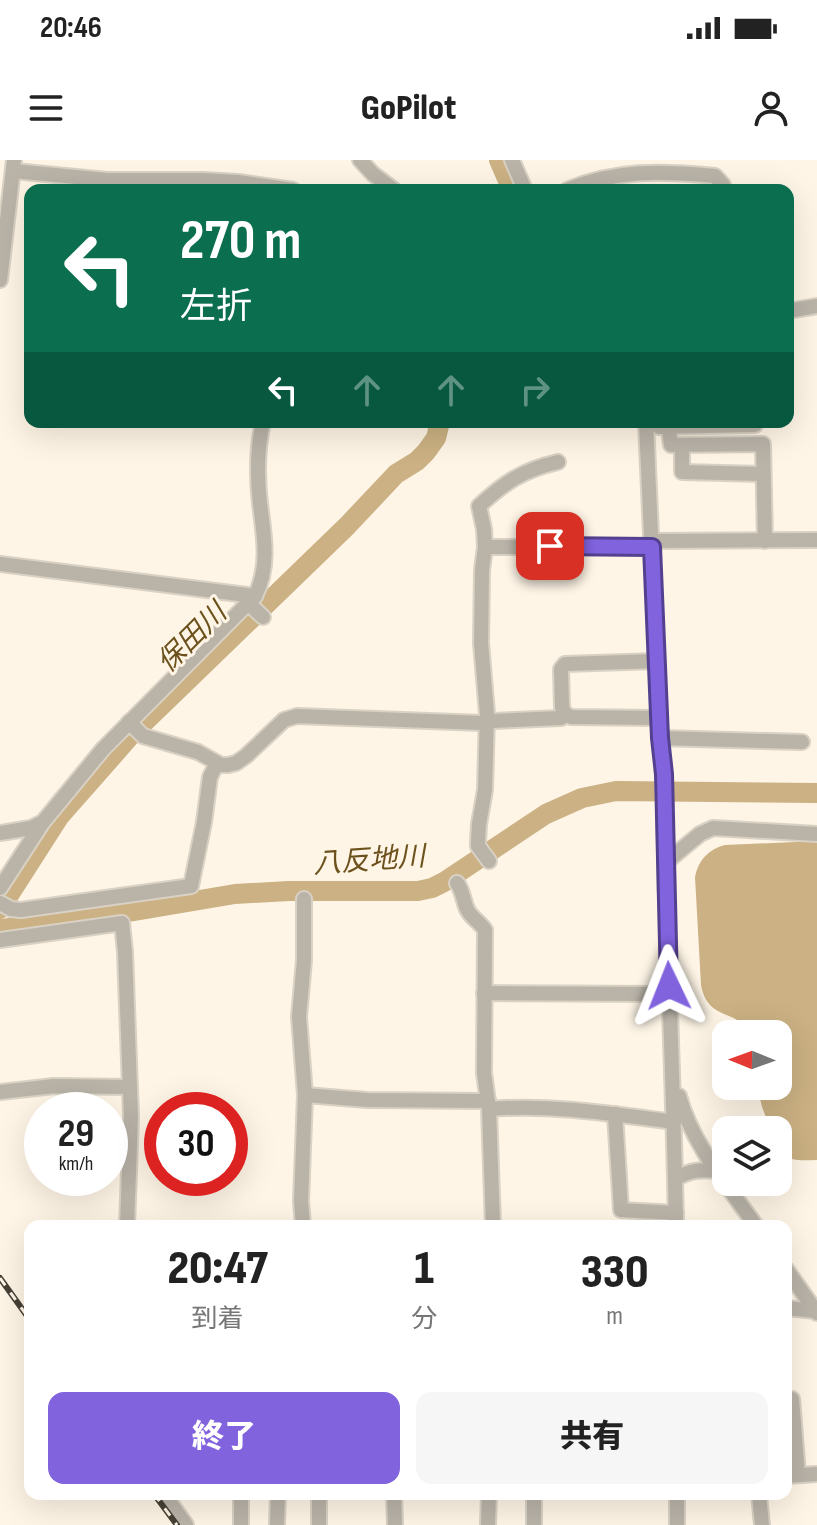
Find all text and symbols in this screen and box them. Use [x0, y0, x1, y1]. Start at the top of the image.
text: 20:46 [40, 10, 102, 46]
icon: menu [24, 86, 68, 130]
icon: person [749, 86, 793, 130]
text: GoPilot [361, 87, 456, 130]
text: 270 m [180, 208, 301, 275]
icon: left [48, 216, 152, 320]
text: 左折 [180, 286, 252, 329]
icon: left [261, 368, 305, 412]
icon: ahead [345, 368, 389, 412]
icon: ahead [429, 368, 473, 412]
icon: right [513, 368, 557, 412]
pin [516, 512, 584, 580]
icon: arrive [528, 524, 572, 568]
water label: 保田川 [151, 595, 236, 679]
water label: 八反地川 [312, 840, 429, 881]
position arrow [627, 944, 711, 1028]
north arrow [712, 1020, 792, 1100]
map controls [712, 1020, 792, 1196]
speed limit sign: 30 [144, 1092, 248, 1196]
text: 29 [58, 1110, 94, 1158]
button: layers [712, 1116, 792, 1196]
text: km/h [59, 1152, 93, 1176]
text: 20:47 [167, 1240, 268, 1297]
text: 1 [414, 1240, 434, 1297]
text: 330 [581, 1244, 648, 1301]
text: m [606, 1301, 623, 1332]
text: 到着 [192, 1304, 244, 1335]
text: 分 [411, 1304, 437, 1335]
button: 終了 [48, 1392, 400, 1484]
button: 共有 [416, 1392, 768, 1484]

